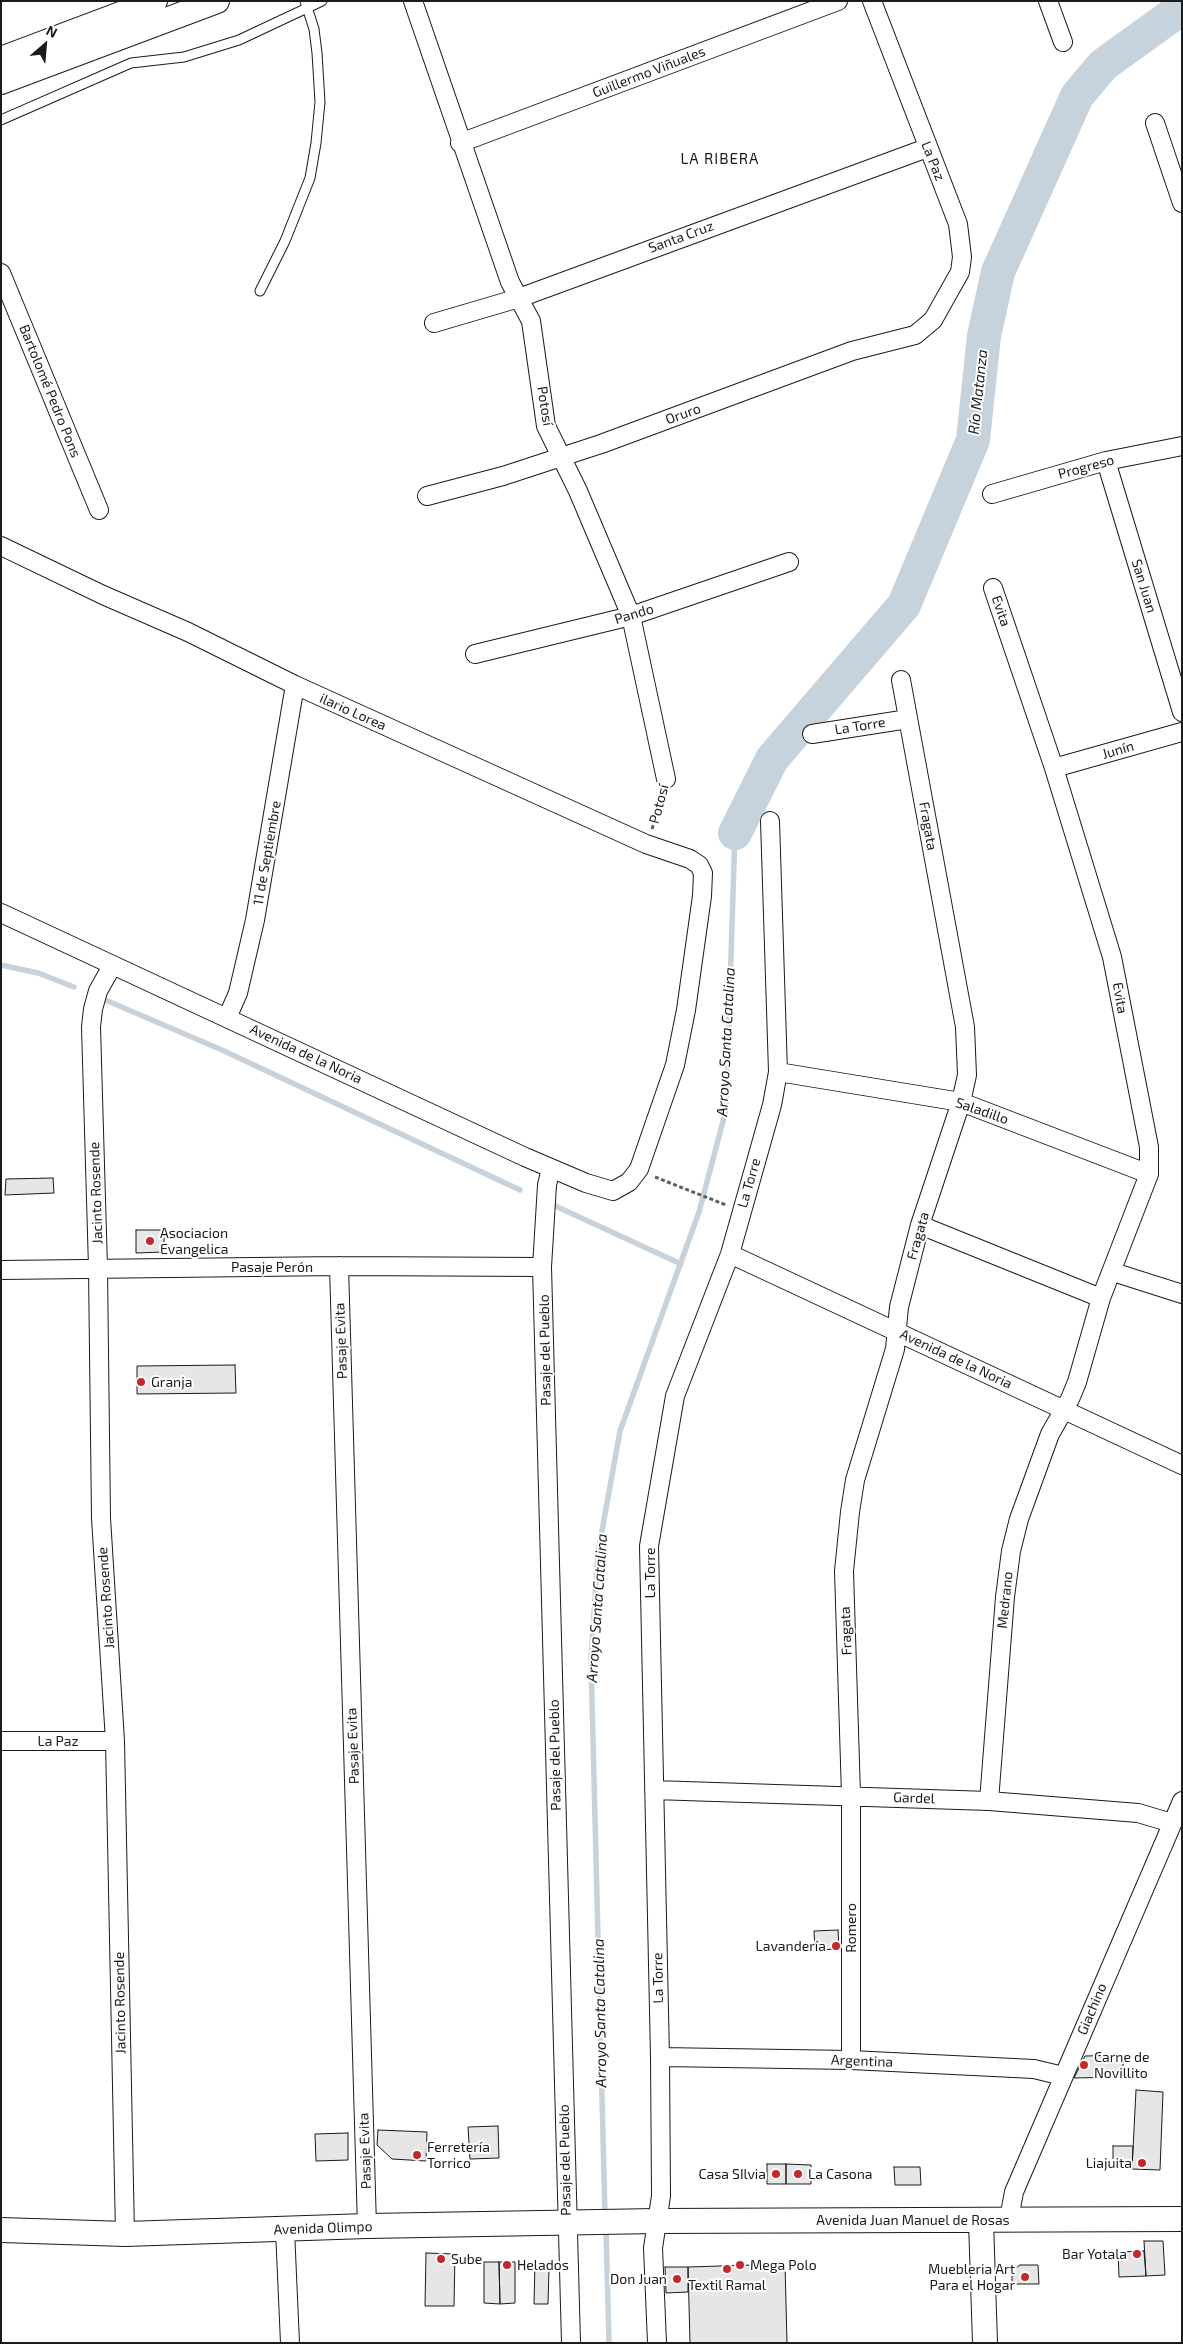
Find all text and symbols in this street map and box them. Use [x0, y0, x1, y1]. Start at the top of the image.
north arrow [20, 20, 70, 70]
text: N [44, 21, 60, 41]
street label: Guillermo Viñuales [590, 43, 708, 101]
street label: La Paz [918, 139, 948, 183]
district label: LA RIBERA [679, 150, 761, 168]
street label: Santa Cruz [646, 217, 716, 257]
street label: Bartolomé Pedro Pons [16, 322, 84, 460]
water label: Río Matanza [965, 349, 991, 435]
street label: Potosí [534, 385, 556, 427]
street label: Oruro [663, 400, 703, 428]
street label: Progreso [1056, 451, 1116, 483]
street label: San Juan [1128, 557, 1160, 615]
street label: Evita [988, 593, 1014, 629]
street label: Pando [612, 600, 656, 628]
street label: ilario Lorea [317, 690, 389, 734]
street label: La Torre [833, 714, 887, 738]
street label: Junín [1100, 737, 1136, 763]
street label: Potosí [646, 783, 672, 825]
street label: 11 de Septiembre [250, 799, 284, 907]
street label: Fragata [915, 800, 941, 852]
water label: Arroyo Santa Catalina [713, 967, 739, 1117]
street label: Evita [1109, 981, 1131, 1015]
street label: Avenida de la Noria [247, 1021, 365, 1087]
street label: Saladillo [953, 1094, 1011, 1128]
street label: Jacinto Rosende [86, 1142, 106, 1244]
street label: La Torre [734, 1156, 764, 1210]
street label: Fragata [903, 1210, 933, 1262]
place label: Asociacion Evangelica [160, 1225, 228, 1258]
marker: Asociacion Evangelica [144, 1235, 156, 1247]
street label: Pasaje Perón [231, 1259, 313, 1275]
street label: Pasaje del Pueblo [536, 1294, 554, 1406]
street label: Pasaje Evita [331, 1302, 351, 1380]
street label: Avenida de la Noria [897, 1326, 1015, 1392]
place label: Granja [151, 1374, 192, 1390]
marker: Granja [135, 1376, 147, 1388]
water label: Arroyo Santa Catalina [583, 1533, 611, 1683]
street label: Jacinto Rosende [94, 1546, 118, 1650]
street label: La Torre [642, 1547, 658, 1599]
street label: Medrano [994, 1571, 1016, 1629]
street label: Fragata [837, 1606, 855, 1656]
street label: Pasaje del Pueblo [546, 1699, 564, 1811]
street label: Pasaje Evita [343, 1707, 363, 1785]
street label: La Paz [37, 1733, 79, 1749]
street label: Gardel [893, 1789, 935, 1807]
street label: Romero [843, 1903, 859, 1953]
water label: Arroyo Santa Catalina [590, 1938, 610, 2088]
place label: Lavandería [756, 1938, 826, 1954]
marker: Lavandería [830, 1940, 842, 1952]
street label: Jacinto Rosende [111, 1952, 129, 2054]
street label: La Torre [649, 1952, 667, 2004]
street label: Giachino [1074, 1981, 1110, 2037]
place label: Carne de Novillito [1094, 2049, 1150, 2082]
street label: Argentina [831, 2052, 893, 2070]
marker: Carne de Novillito [1078, 2059, 1090, 2071]
street label: Pasaje del Pueblo [556, 2104, 574, 2216]
street label: Pasaje Evita [355, 2112, 375, 2190]
place label: Ferretería Torrico [427, 2139, 490, 2172]
marker: Ferretería Torrico [411, 2149, 423, 2161]
place label: Liajuita [1086, 2155, 1132, 2171]
marker: Liajuita [1136, 2157, 1148, 2169]
place label: Casa SIlvia [698, 2166, 766, 2182]
place label: La Casona [808, 2166, 873, 2182]
marker: Casa SIlvia [770, 2168, 782, 2180]
marker: La Casona [792, 2168, 804, 2180]
street label: Avenida Juan Manuel de Rosas [816, 2212, 1010, 2228]
street label: Avenida Olimpo [273, 2218, 373, 2238]
place label: Bar Yotala [1062, 2246, 1127, 2262]
marker: Bar Yotala [1131, 2248, 1143, 2260]
place label: Sube [451, 2251, 482, 2267]
marker: Sube [435, 2253, 447, 2265]
place label: Helados [517, 2257, 569, 2273]
place label: Mega Polo [750, 2257, 817, 2273]
marker: Helados [501, 2259, 513, 2271]
marker: Mega Polo [734, 2259, 746, 2271]
place label: Muebleria Art Para el Hogar [928, 2261, 1015, 2294]
marker: Textil Ramal [721, 2263, 733, 2275]
place label: Don Juan [610, 2271, 667, 2287]
marker: Muebleria Art Para el Hogar [1019, 2271, 1031, 2283]
marker: Don Juan [671, 2273, 683, 2285]
place label: Textil Ramal [688, 2277, 766, 2293]

